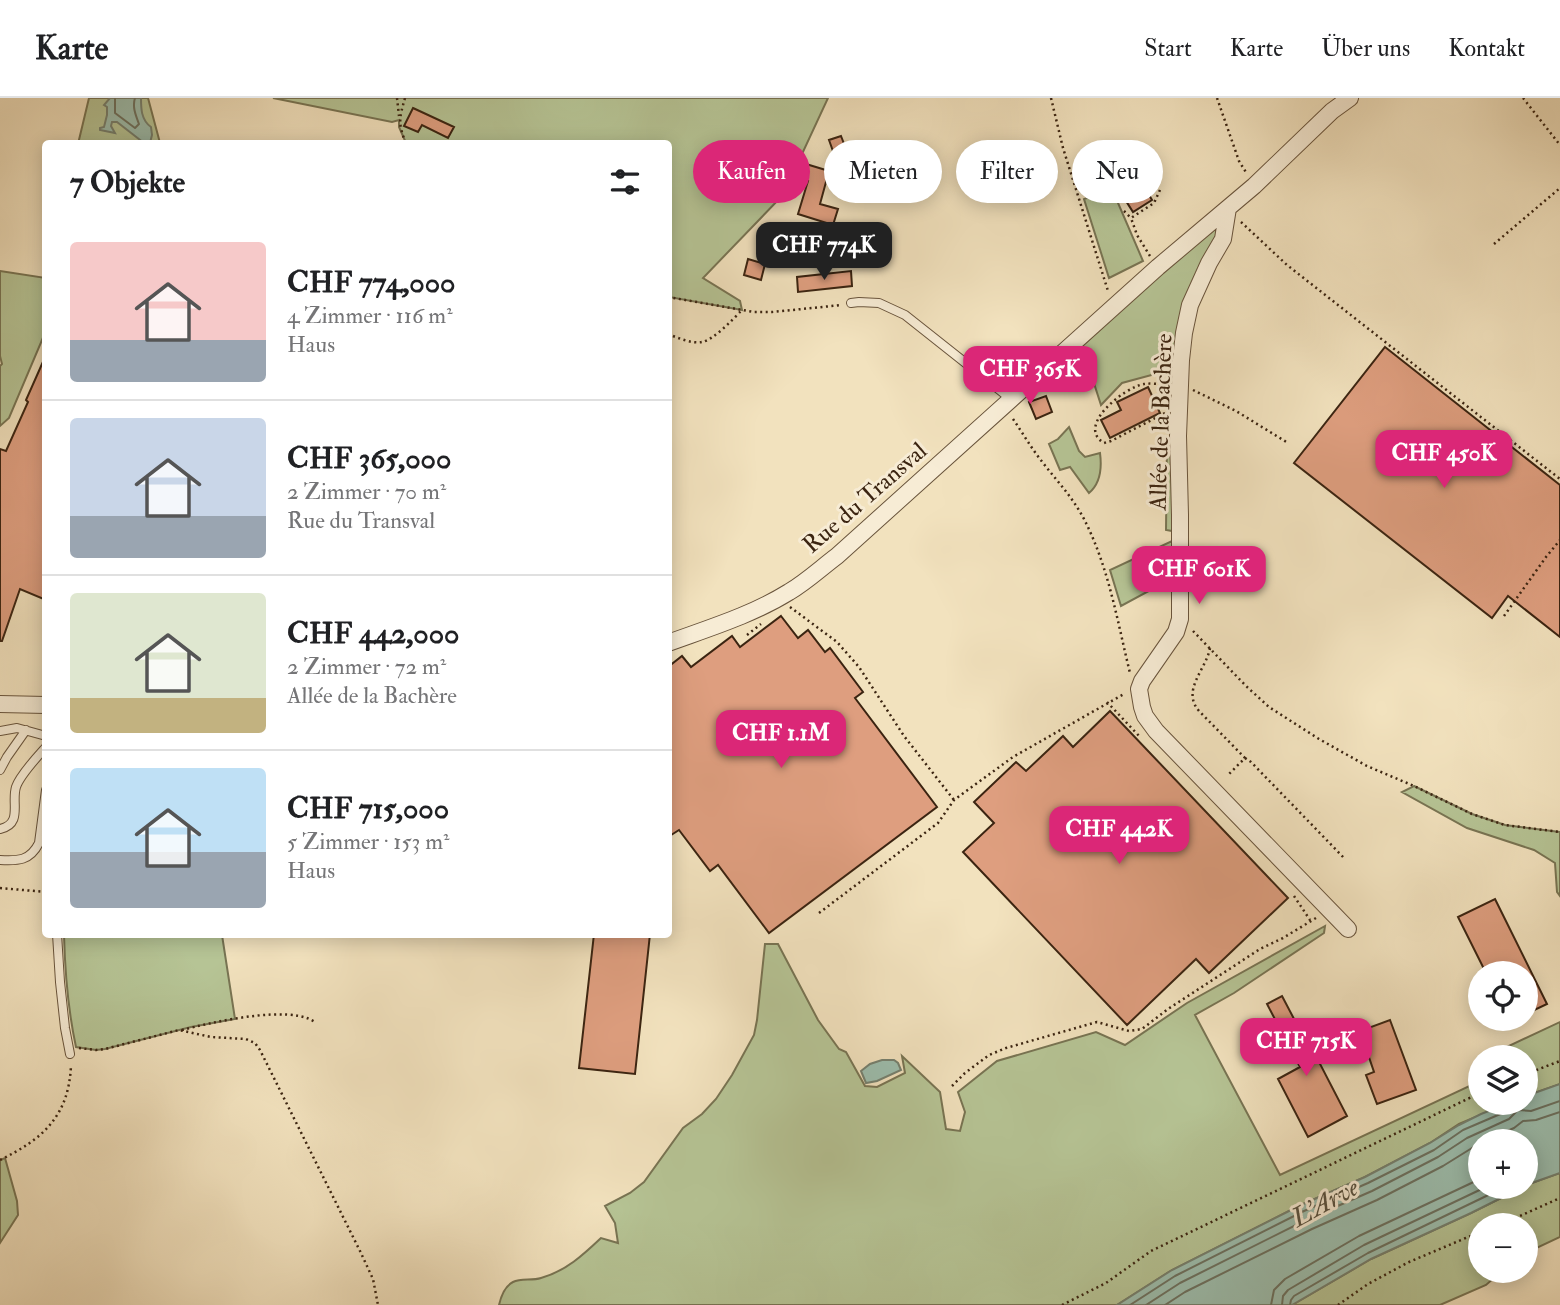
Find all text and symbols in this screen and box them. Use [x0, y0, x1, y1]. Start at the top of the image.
text: Karte [35, 28, 108, 69]
text: Start [1144, 33, 1192, 64]
text: Karte [1230, 33, 1283, 64]
text: Über uns [1321, 33, 1410, 64]
text: Kontakt [1448, 33, 1525, 64]
chip: Kaufen [693, 140, 810, 203]
chip: Mieten [824, 140, 942, 203]
chip: Filter [956, 140, 1058, 203]
chip: Neu [1072, 140, 1163, 203]
icon: filters [606, 163, 644, 201]
text: 7 Objekte [70, 164, 185, 201]
pin: CHF 774K [752, 222, 896, 282]
text: CHF 774K [772, 230, 876, 259]
text: CHF 774,000 [287, 264, 456, 301]
icon: home [126, 270, 210, 354]
text: 4 Zimmer · 116 m² [287, 301, 453, 330]
text: Haus [287, 330, 335, 359]
street label: Allée de la Bachère [1142, 333, 1180, 512]
pin: CHF 365K [958, 346, 1102, 406]
text: CHF 365K [979, 354, 1081, 383]
pin: CHF 450K [1372, 430, 1516, 490]
street label: Rue du Transval [796, 436, 934, 560]
text: CHF 450K [1391, 438, 1497, 467]
text: CHF 365,000 [287, 440, 451, 477]
icon: home [126, 446, 210, 530]
text: 2 Zimmer · 70 m² [287, 477, 446, 506]
text: Rue du Transval [287, 506, 435, 535]
pin: CHF 601K [1127, 546, 1271, 606]
text: CHF 601K [1148, 554, 1250, 583]
text: CHF 442,000 [287, 615, 460, 652]
icon: home [126, 621, 210, 705]
text: 2 Zimmer · 72 m² [287, 652, 446, 681]
text: Allée de la Bachère [287, 681, 457, 710]
pin: CHF 1.1M [709, 710, 853, 770]
text: CHF 1.1M [732, 718, 830, 747]
text: CHF 715,000 [287, 790, 449, 827]
icon: home [126, 796, 210, 880]
pin: CHF 442K [1047, 806, 1191, 866]
text: CHF 442K [1065, 814, 1173, 843]
text: 5 Zimmer · 153 m² [287, 827, 450, 856]
text: Haus [287, 856, 335, 885]
map controls [1468, 961, 1538, 1283]
button: locate [1468, 961, 1538, 1031]
pin: CHF 715K [1234, 1018, 1378, 1078]
text: CHF 715K [1256, 1026, 1356, 1055]
button: layers [1468, 1045, 1538, 1115]
button: + [1468, 1129, 1538, 1199]
water label: L'Arve [1285, 1171, 1364, 1235]
button: − [1468, 1213, 1538, 1283]

